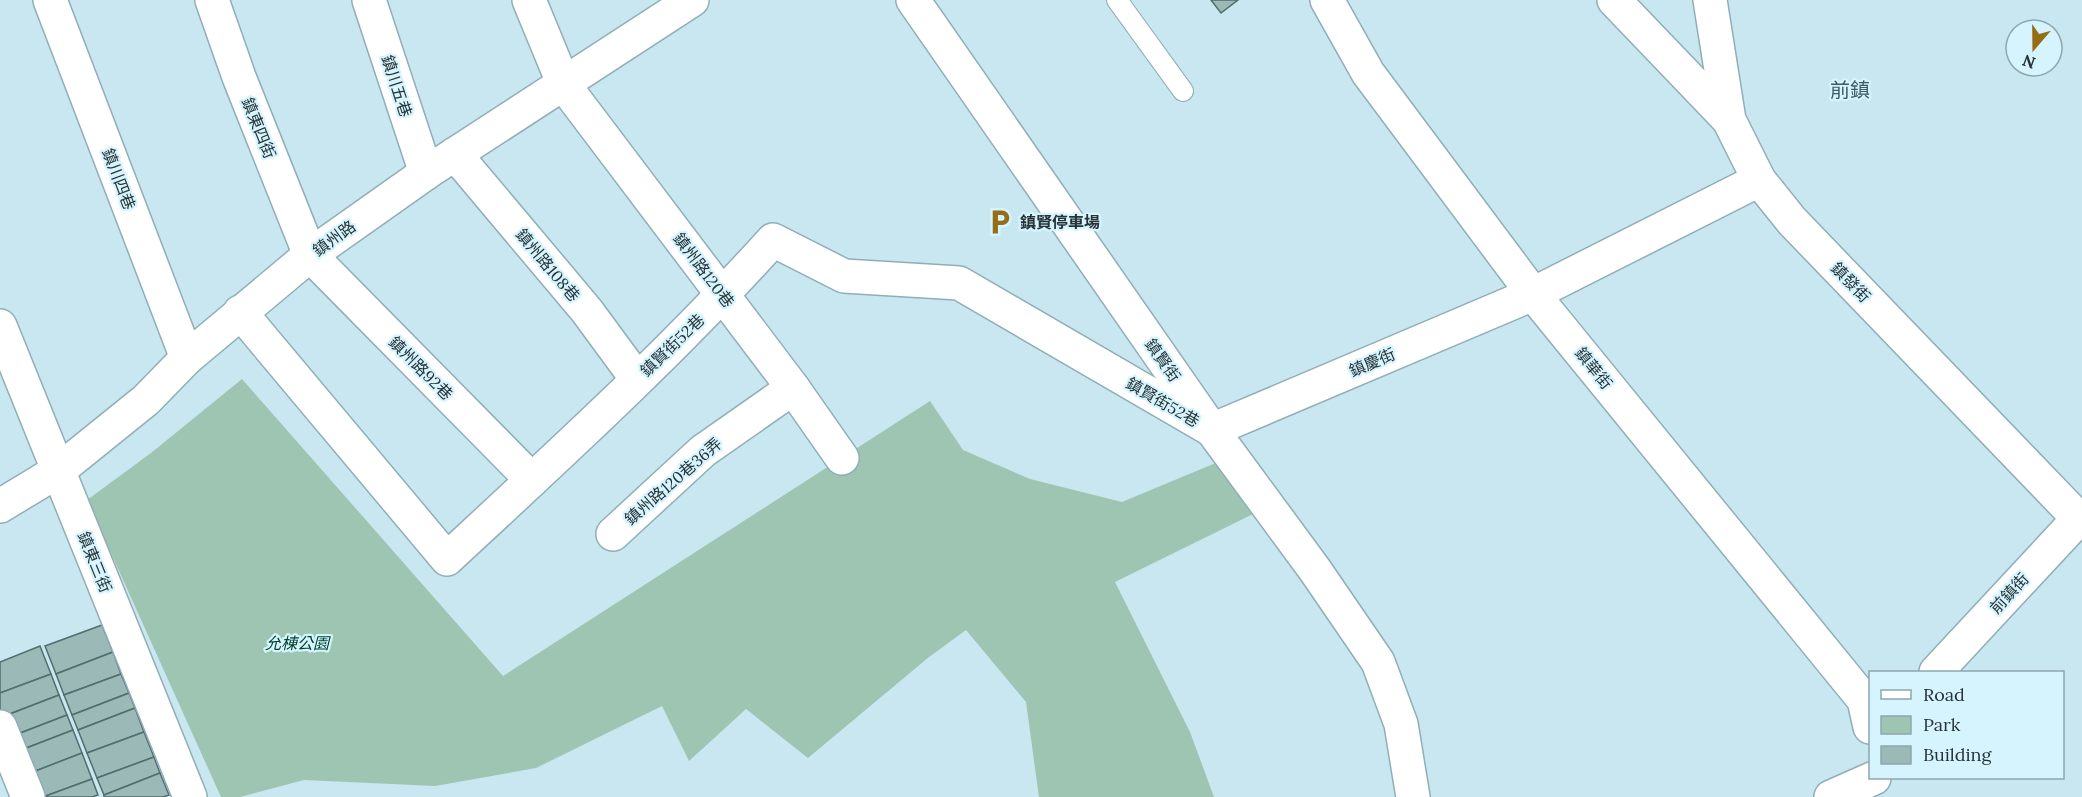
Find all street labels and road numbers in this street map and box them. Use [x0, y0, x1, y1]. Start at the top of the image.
street label: 鎮川五巷 [378, 52, 416, 120]
street label: 鎮東四街 [238, 95, 280, 161]
street label: 鎮川四巷 [98, 146, 140, 212]
street label: 鎮州路 [309, 216, 359, 260]
street label: 鎮州路108巷 [512, 225, 584, 305]
street label: 鎮州路120巷 [669, 229, 739, 311]
street label: 鎮發街 [1827, 258, 1875, 306]
street label: 鎮賢街52巷 [636, 310, 708, 380]
street label: 鎮州路92巷 [385, 332, 457, 404]
street label: 鎮賢街 [1141, 335, 1185, 385]
street label: 鎮慶街 [1346, 343, 1398, 381]
street label: 鎮華街 [1571, 343, 1617, 393]
street label: 鎮賢街52巷 [1123, 373, 1203, 431]
street label: 鎮州路120巷36弄 [620, 433, 726, 529]
street label: 鎮東三街 [74, 529, 116, 595]
street label: 前鎮街 [1985, 569, 2033, 617]

